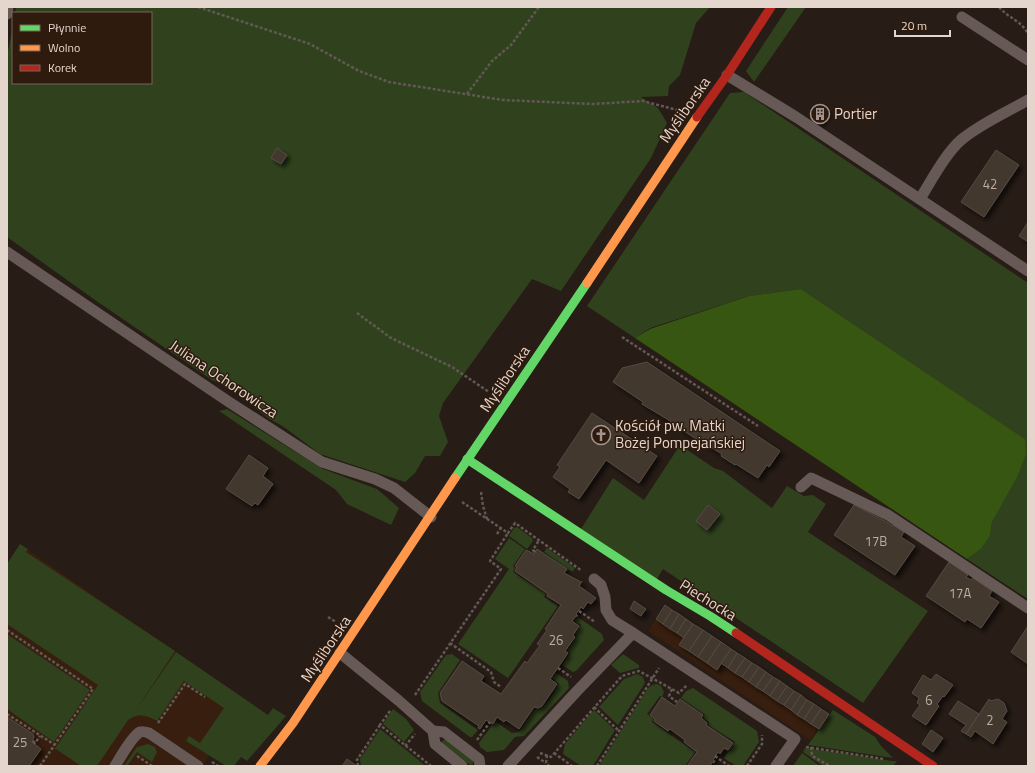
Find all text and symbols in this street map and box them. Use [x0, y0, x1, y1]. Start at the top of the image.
legend [12, 12, 152, 84]
scale bar [895, 12, 950, 38]
text: 20 m [901, 16, 927, 35]
text: Płynnie [48, 18, 86, 37]
text: Wolno [48, 38, 80, 57]
text: Korek [48, 58, 77, 77]
street label: Myśliborska [653, 72, 716, 147]
place label: Portier [834, 102, 877, 125]
building icon: Portier [809, 103, 831, 125]
house number: 42 [983, 174, 997, 194]
street label: Juliana Ochorowicza [165, 334, 283, 424]
street label: Myśliborska [474, 340, 536, 417]
place label: Kościół pw. Matki Bożej Pompejańskiej [615, 414, 745, 454]
church icon: Kościół pw. Matki Bożej Pompejańskiej [590, 424, 612, 446]
house number: 17B [865, 531, 887, 551]
street label: Piechocka [675, 573, 742, 626]
house number: 17A [949, 583, 971, 603]
street label: Myśliborska [295, 610, 357, 687]
house number: 26 [549, 630, 563, 650]
house number: 6 [925, 690, 933, 710]
house number: 2 [986, 710, 994, 730]
house number: 25 [13, 732, 27, 752]

